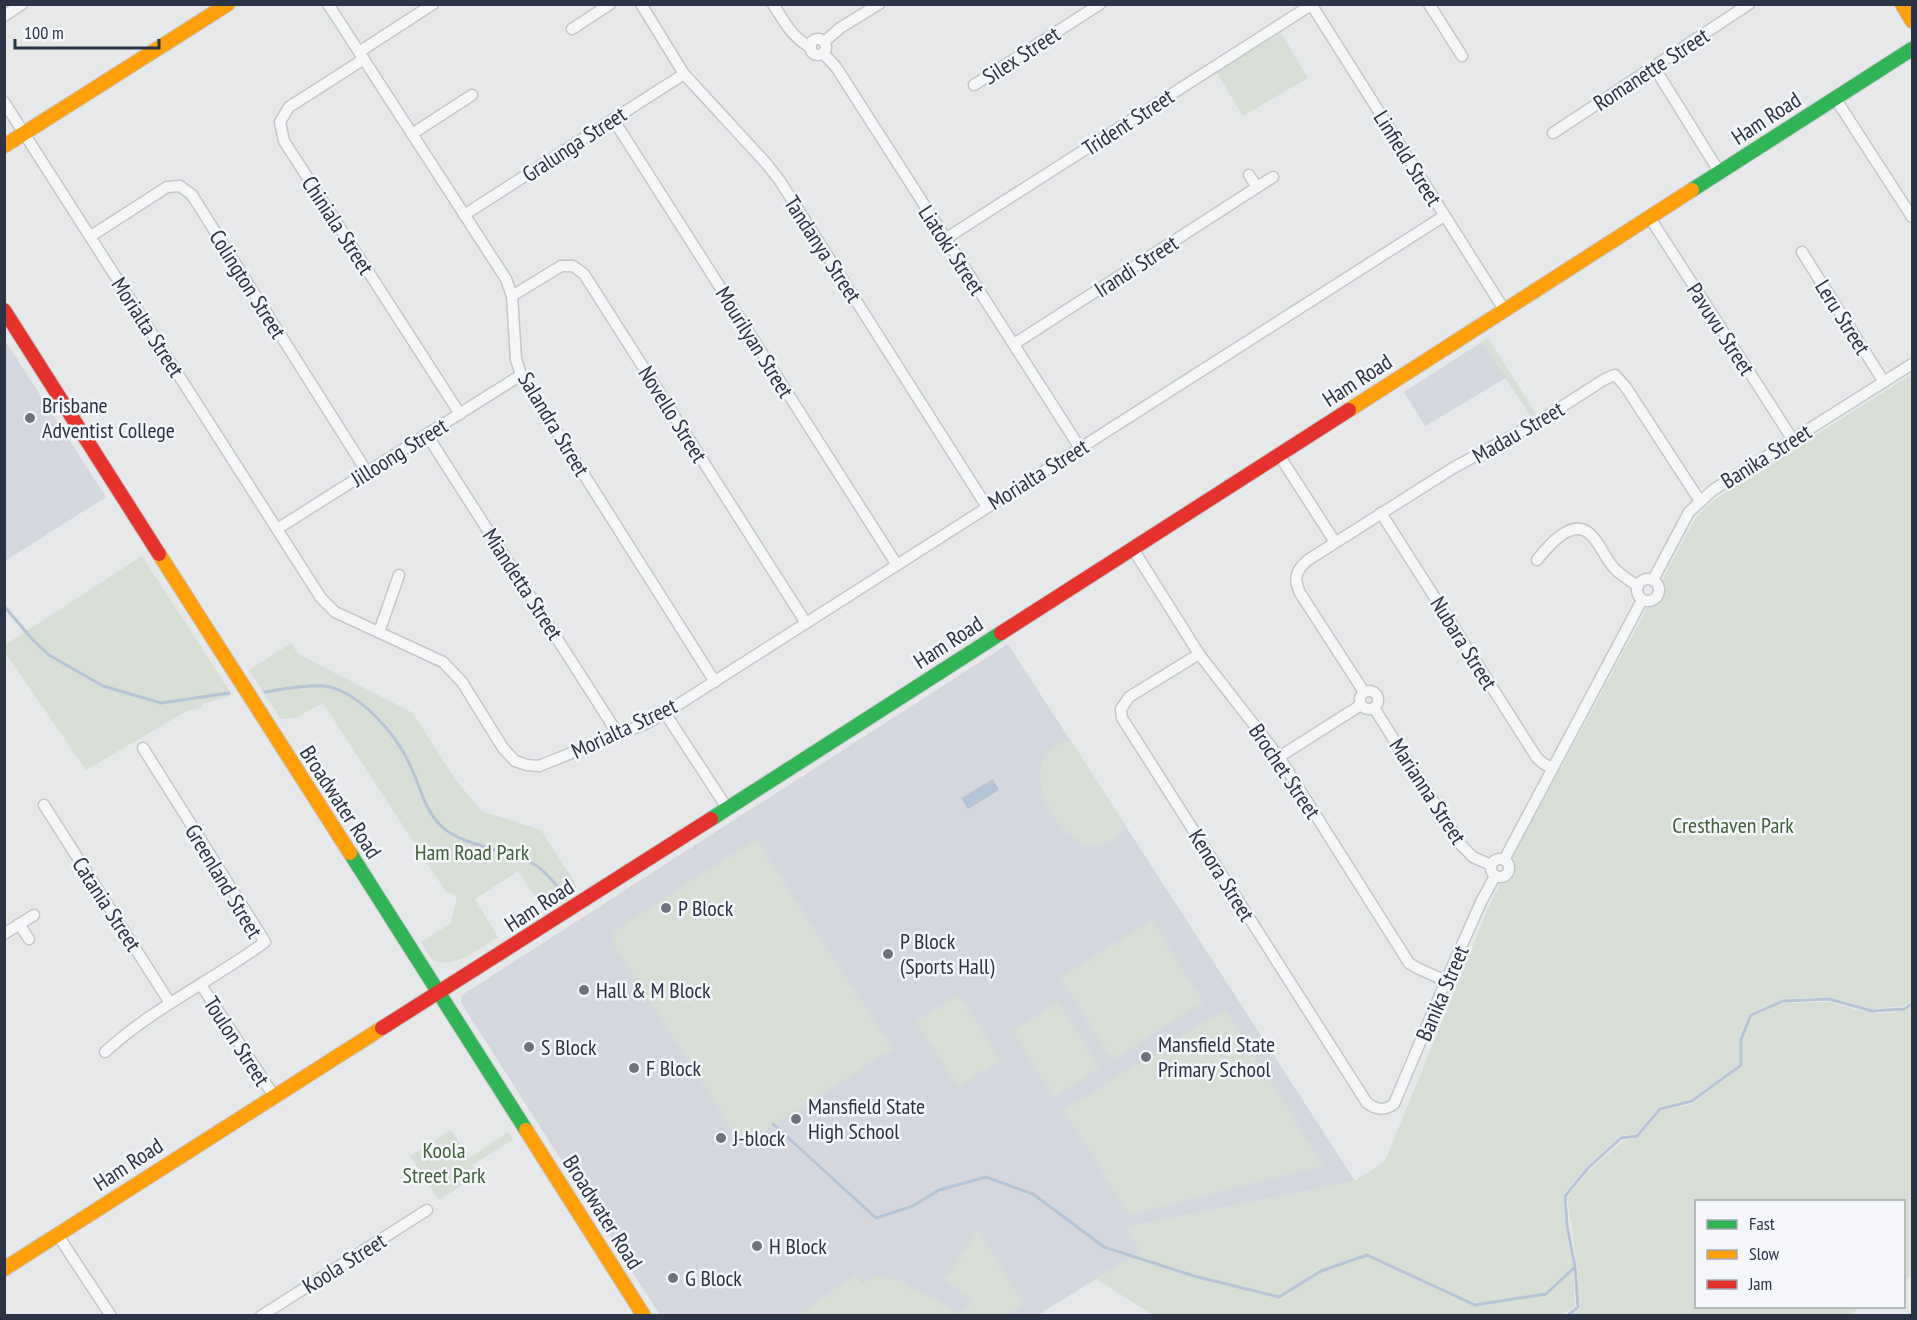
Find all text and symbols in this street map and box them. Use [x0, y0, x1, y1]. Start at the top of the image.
scale bar [15, 12, 159, 50]
street label: Silex Street [977, 20, 1065, 90]
text: 100 m [24, 21, 64, 44]
street label: Romanette Street [1588, 21, 1714, 117]
street label: Trident Street [1077, 82, 1179, 162]
street label: Ham Road [1726, 85, 1806, 151]
street label: Gralunga Street [517, 100, 631, 188]
street label: Linfield Street [1368, 105, 1448, 211]
street label: Chiniala Street [296, 170, 380, 280]
street label: Tandanya Street [778, 190, 868, 308]
street label: Liatoki Street [913, 200, 991, 300]
street label: Colington Street [203, 224, 293, 344]
street label: Irandi Street [1089, 229, 1183, 303]
street label: Morialta Street [105, 272, 191, 382]
street label: Leru Street [1809, 274, 1877, 360]
street label: Pavuvu Street [1681, 278, 1761, 380]
street label: Mourilyan Street [710, 281, 800, 403]
street label: Ham Road [1317, 347, 1397, 413]
street label: Novello Street [632, 360, 714, 468]
street label: Salandra Street [512, 367, 596, 481]
place label: Brisbane Adventist College [42, 391, 175, 444]
street label: Madau Street [1467, 395, 1569, 469]
marker: Brisbane Adventist College [23, 411, 37, 425]
street label: Jilloong Street [345, 411, 453, 493]
street label: Banika Street [1716, 417, 1816, 495]
street label: Morialta Street [983, 432, 1093, 516]
street label: Miandetta Street [477, 523, 569, 645]
street label: Nubara Street [1424, 591, 1504, 695]
street label: Ham Road [908, 609, 988, 675]
street label: Morialta Street [567, 691, 681, 765]
street label: Brochet Street [1243, 718, 1327, 824]
street label: Marianna Street [1383, 733, 1473, 849]
street label: Broadwater Road [294, 740, 388, 864]
park label: Cresthaven Park [1672, 811, 1794, 839]
street label: Greenland Street [179, 819, 269, 943]
street label: Kenora Street [1183, 824, 1261, 926]
park label: Ham Road Park [415, 838, 530, 866]
street label: Catania Street [66, 852, 148, 956]
street label: Ham Road [499, 872, 579, 938]
place label: P Block [678, 894, 734, 922]
marker: P Block [659, 901, 673, 915]
place label: P Block (Sports Hall) [900, 927, 995, 980]
street label: Banika Street [1409, 941, 1475, 1045]
marker: P Block (Sports Hall) [881, 947, 895, 961]
place label: Hall & M Block [596, 976, 711, 1004]
marker: Hall & M Block [577, 983, 591, 997]
street label: Toulon Street [198, 991, 276, 1091]
place label: Mansfield State Primary School [1158, 1030, 1275, 1083]
place label: S Block [541, 1033, 597, 1061]
marker: S Block [522, 1040, 536, 1054]
marker: Mansfield State Primary School [1139, 1050, 1153, 1064]
place label: F Block [646, 1054, 702, 1082]
marker: F Block [627, 1061, 641, 1075]
place label: Mansfield State High School [808, 1092, 925, 1145]
marker: Mansfield State High School [789, 1112, 803, 1126]
place label: J-block [732, 1124, 786, 1152]
street label: Ham Road [88, 1131, 168, 1197]
marker: J-block [714, 1131, 728, 1145]
park label: Koola Street Park [403, 1136, 486, 1189]
street label: Broadwater Road [557, 1150, 649, 1274]
legend [1695, 1200, 1905, 1308]
text: Fast [1749, 1212, 1775, 1235]
street label: Koola Street [297, 1226, 391, 1300]
place label: H Block [769, 1232, 827, 1260]
marker: H Block [750, 1239, 764, 1253]
text: Slow [1749, 1242, 1780, 1265]
place label: G Block [685, 1264, 742, 1292]
marker: G Block [666, 1271, 680, 1285]
text: Jam [1748, 1272, 1772, 1295]

